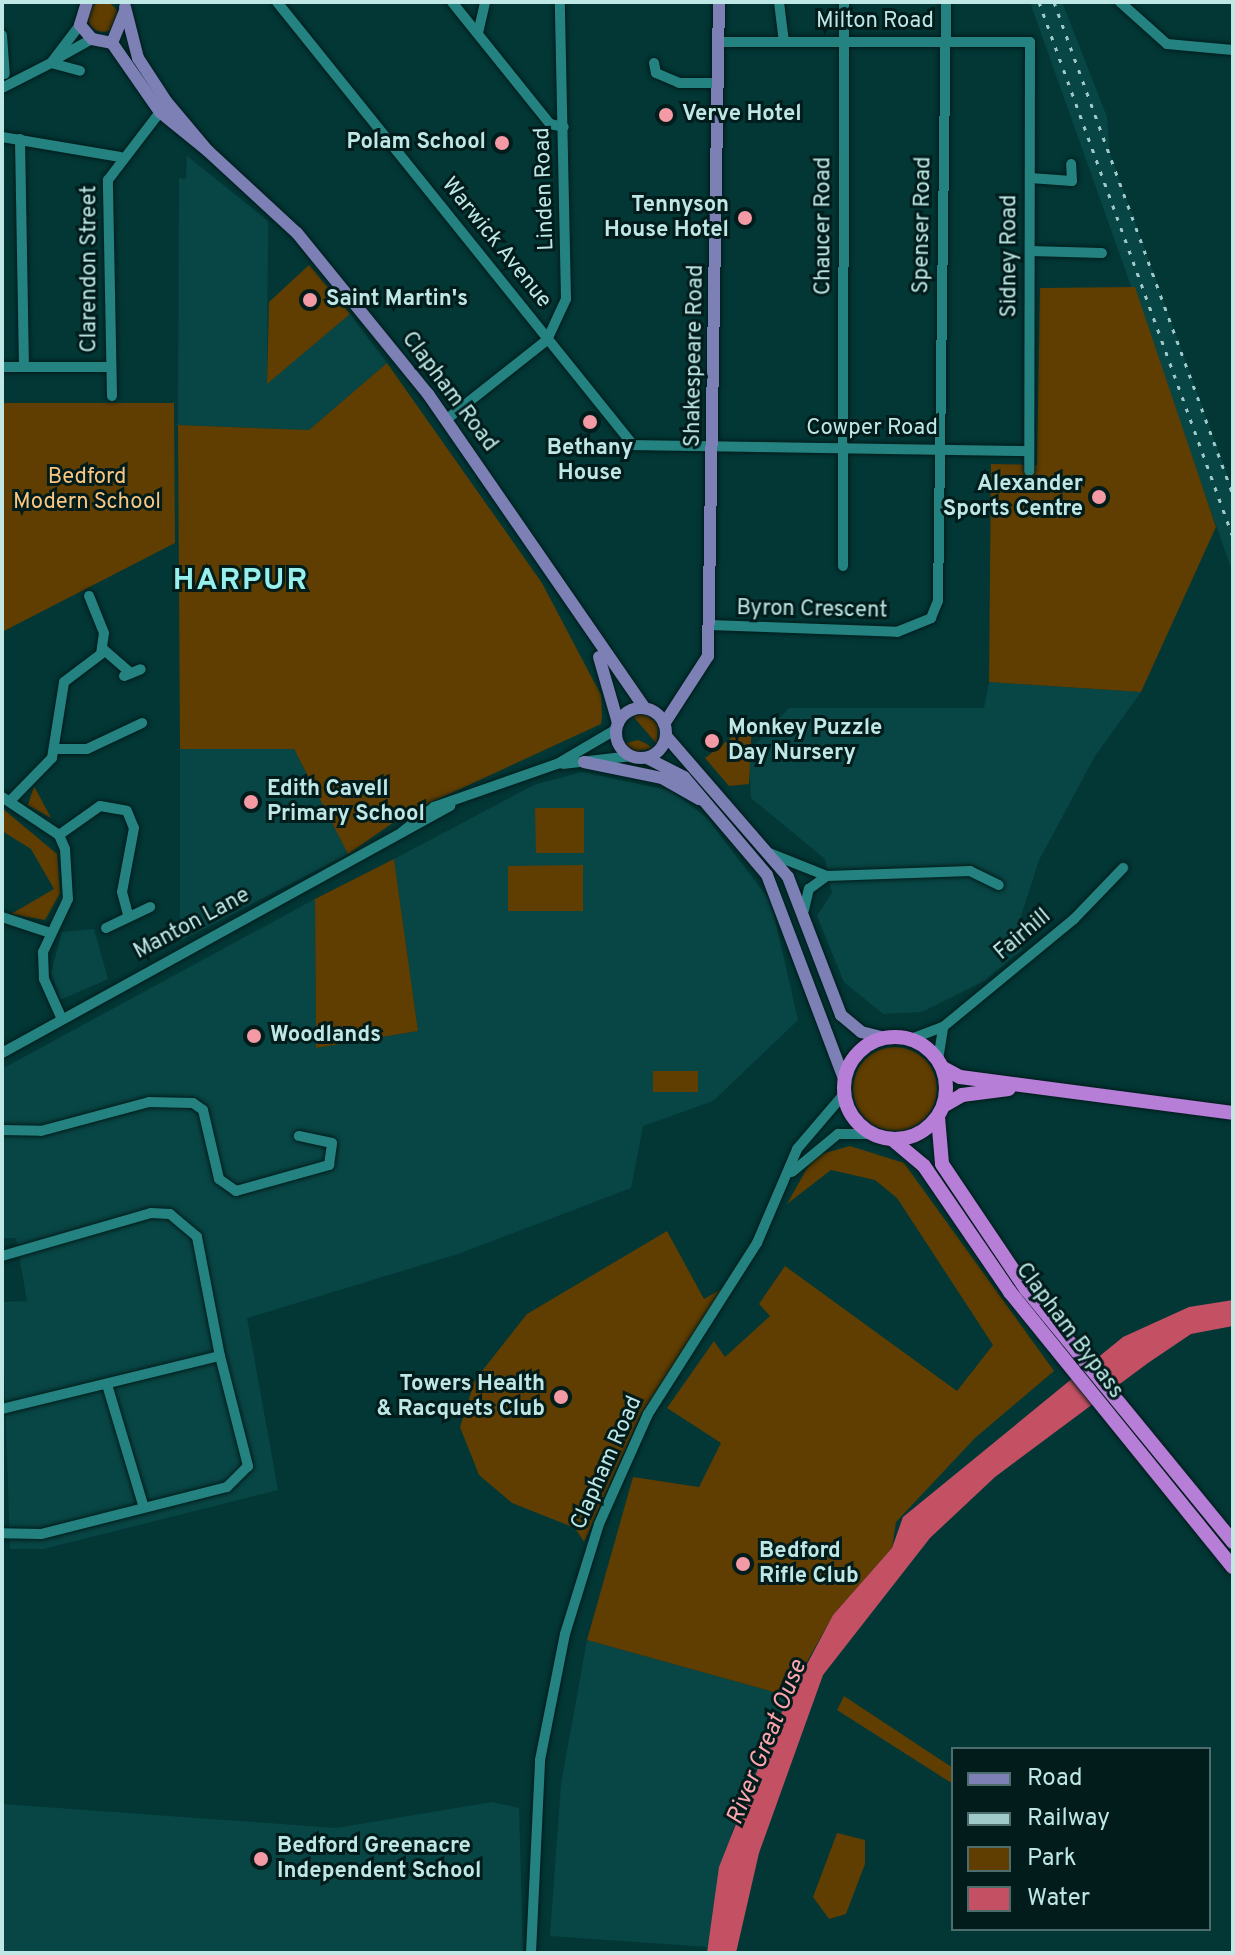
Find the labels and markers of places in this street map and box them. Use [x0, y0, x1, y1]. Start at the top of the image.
place label: Verve Hotel [682, 102, 802, 128]
marker: Verve Hotel [657, 106, 675, 124]
place label: Polam School [347, 130, 486, 156]
marker: Polam School [493, 134, 511, 152]
place label: Tennyson House Hotel [604, 192, 729, 244]
marker: Tennyson House Hotel [736, 209, 754, 227]
place label: Saint Martin's [326, 287, 468, 313]
marker: Saint Martin's [301, 291, 319, 309]
marker: Bethany House [581, 413, 599, 431]
place label: Bethany House [547, 435, 633, 486]
place label: Alexander Sports Centre [943, 471, 1083, 522]
marker: Alexander Sports Centre [1090, 488, 1108, 506]
place label: Monkey Puzzle Day Nursery [728, 715, 882, 766]
marker: Monkey Puzzle Day Nursery [703, 732, 721, 750]
place label: Edith Cavell Primary School [267, 776, 425, 828]
marker: Edith Cavell Primary School [242, 793, 260, 811]
place label: Woodlands [270, 1023, 381, 1049]
marker: Woodlands [245, 1027, 263, 1045]
place label: Towers Health & Racquets Club [376, 1371, 545, 1422]
marker: Towers Health & Racquets Club [552, 1388, 570, 1406]
place label: Bedford Rifle Club [759, 1538, 859, 1590]
marker: Bedford Rifle Club [734, 1555, 752, 1573]
place label: Bedford Greenacre Independent School [277, 1833, 481, 1884]
marker: Bedford Greenacre Independent School [252, 1850, 270, 1868]

